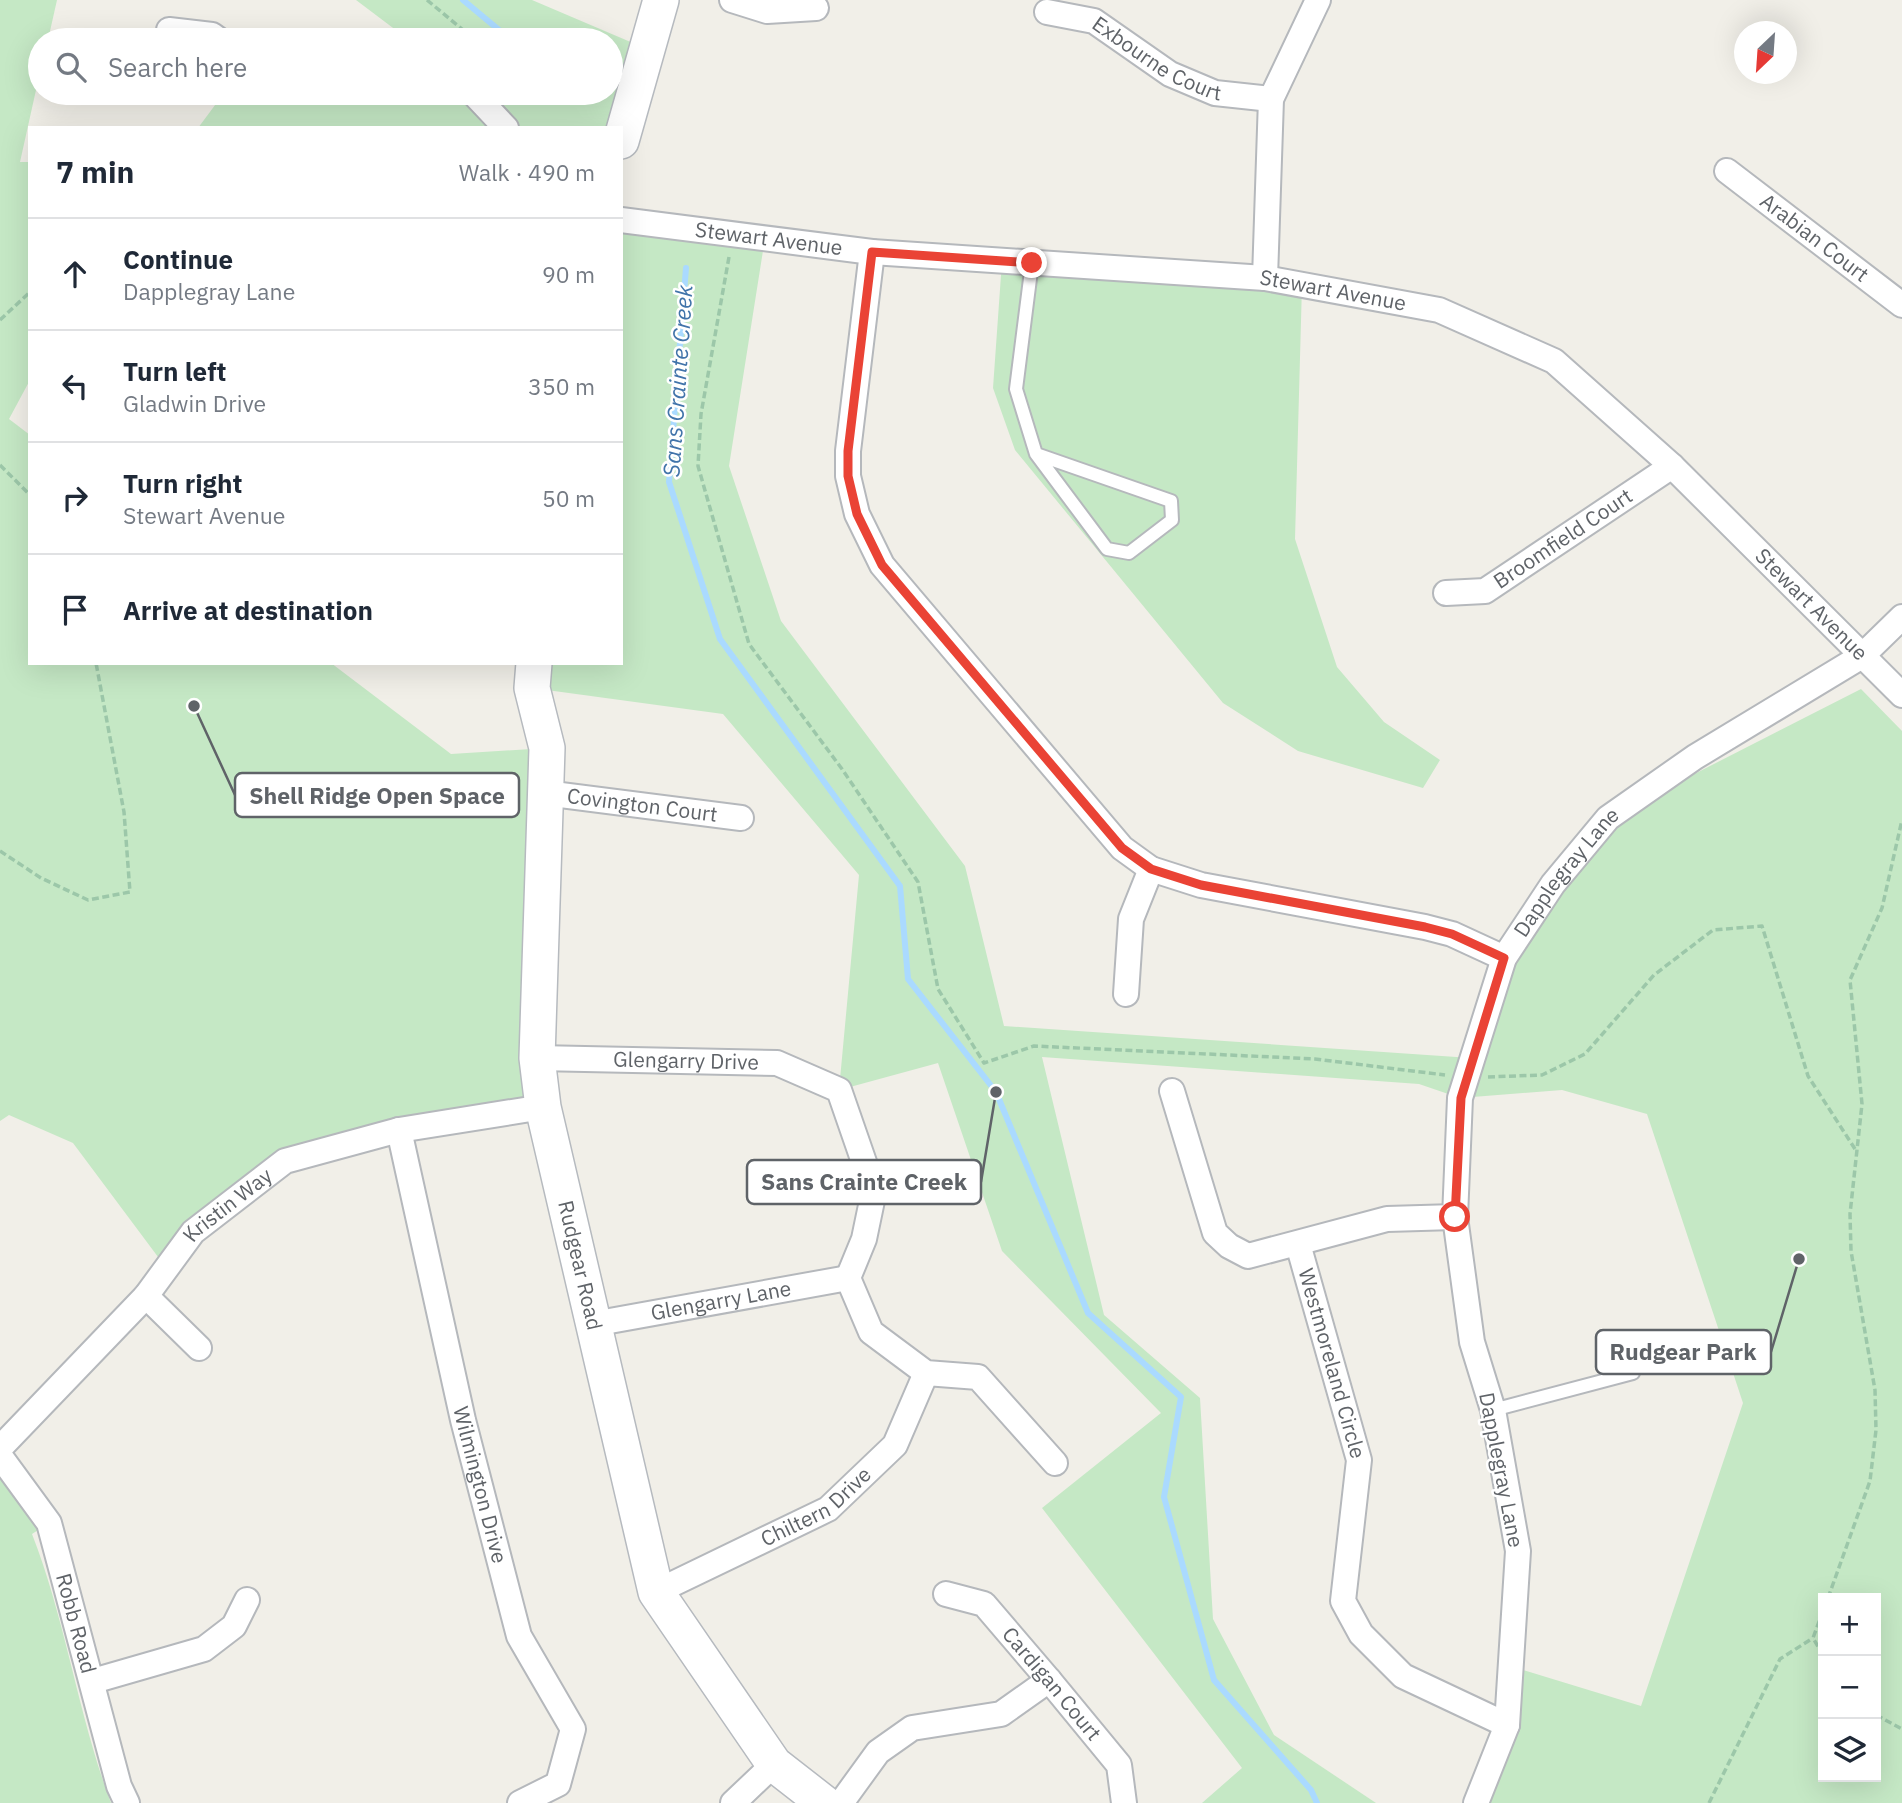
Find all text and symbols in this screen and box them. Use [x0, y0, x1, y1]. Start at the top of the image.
street label: Exbourne Court [1087, 9, 1223, 107]
north arrow [1734, 21, 1797, 84]
search box [28, 28, 623, 105]
icon: search [52, 48, 90, 86]
text: Search here [108, 50, 247, 84]
text: 7 min [56, 152, 134, 191]
text: Walk · 490 m [459, 157, 595, 187]
street label: Arabian Court [1755, 187, 1875, 288]
street label: Stewart Avenue [694, 215, 844, 261]
text: Continue [123, 242, 233, 276]
route end [1016, 247, 1047, 278]
icon: ahead [56, 255, 94, 293]
text: 90 m [542, 259, 595, 289]
street label: Stewart Avenue [1258, 262, 1409, 317]
text: Dapplegray Lane [123, 276, 295, 306]
water label: Sans Crainte Creek [655, 283, 699, 478]
text: Turn left [123, 354, 226, 388]
icon: left [56, 367, 94, 405]
text: 350 m [528, 371, 595, 401]
text: Gladwin Drive [123, 388, 266, 418]
text: Turn right [123, 466, 242, 500]
icon: right [56, 479, 94, 517]
street label: Broomfield Court [1488, 481, 1637, 594]
text: 50 m [542, 483, 595, 513]
text: Stewart Avenue [123, 500, 285, 530]
street label: Stewart Avenue [1749, 542, 1874, 666]
icon: arrive [56, 591, 94, 629]
text: Arrive at destination [123, 593, 373, 627]
callout: Shell Ridge Open Space [235, 773, 519, 817]
text: Shell Ridge Open Space [249, 780, 505, 810]
street label: Covington Court [566, 781, 719, 828]
street label: Dapplegray Lane [1507, 800, 1624, 942]
street label: Glengarry Drive [613, 1045, 759, 1076]
callout: Sans Crainte Creek [747, 1160, 981, 1204]
street label: Kristin Way [176, 1161, 278, 1247]
text: Sans Crainte Creek [761, 1166, 968, 1196]
street label: Rudgear Road [552, 1197, 610, 1333]
route start [1439, 1201, 1470, 1232]
street label: Westmoreland Circle [1292, 1265, 1373, 1461]
street label: Glengarry Lane [648, 1274, 793, 1326]
callout: Rudgear Park [1596, 1330, 1771, 1374]
text: Rudgear Park [1610, 1336, 1757, 1366]
street label: Dapplegray Lane [1473, 1390, 1531, 1550]
street label: Wilmington Drive [447, 1404, 515, 1566]
street label: Chiltern Drive [756, 1460, 877, 1552]
street label: Robb Road [50, 1570, 103, 1676]
map controls [1818, 1593, 1881, 1782]
button: + [1818, 1593, 1881, 1656]
street label: Cardigan Court [997, 1620, 1108, 1746]
button: − [1818, 1656, 1881, 1719]
button: layers [1818, 1719, 1881, 1782]

